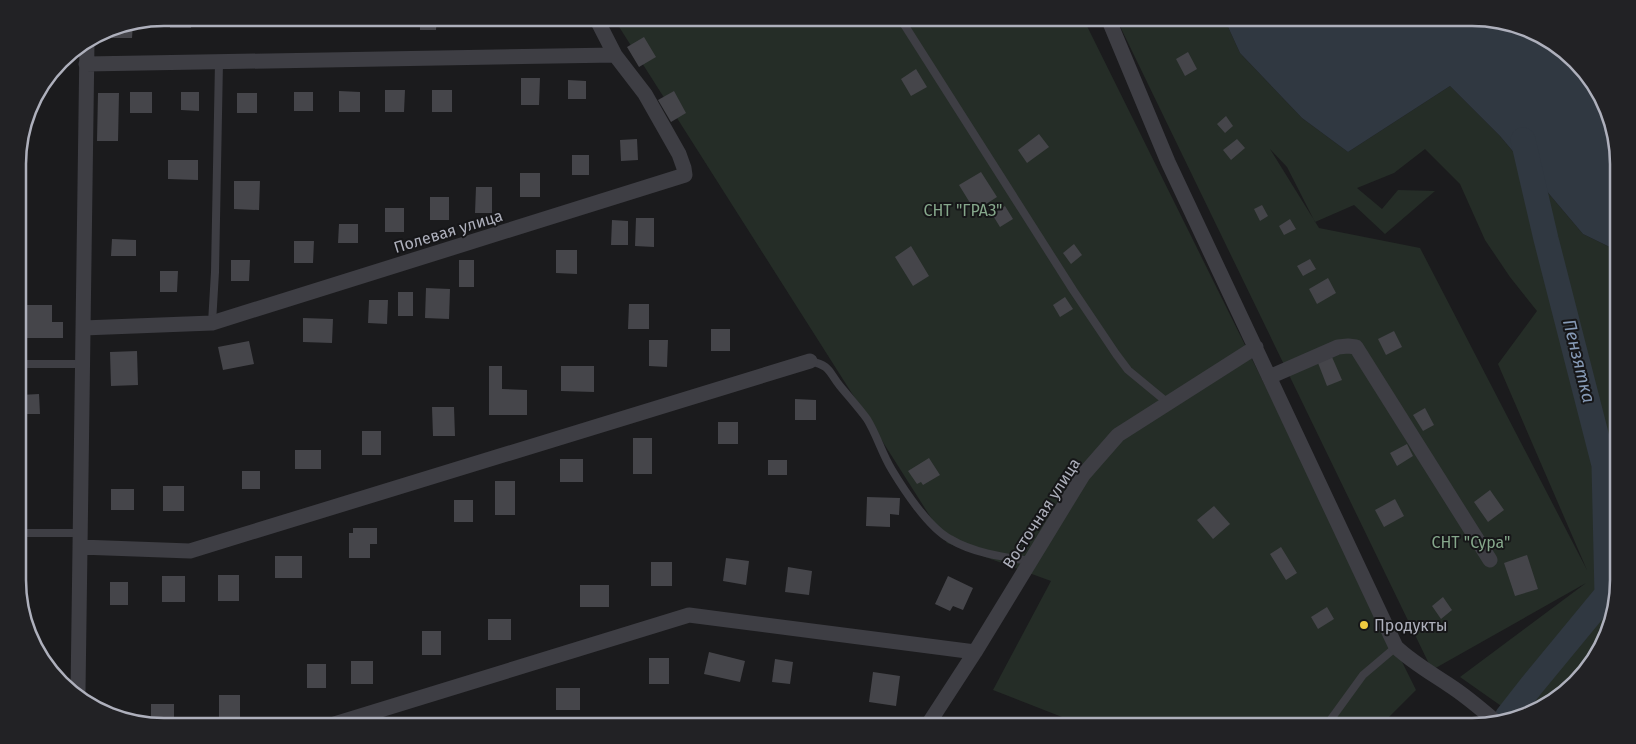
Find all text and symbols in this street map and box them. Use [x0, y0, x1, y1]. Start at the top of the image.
park label: СНТ "ГРАЗ" [924, 201, 1002, 220]
street label: Полевая улица [391, 206, 505, 257]
water label: Пензятка [1558, 317, 1600, 405]
street label: Восточная улица [999, 455, 1084, 572]
park label: СНТ "Сура" [1431, 533, 1511, 552]
place label: Продукты [1374, 616, 1448, 635]
marker: Продукты [1358, 619, 1370, 631]

